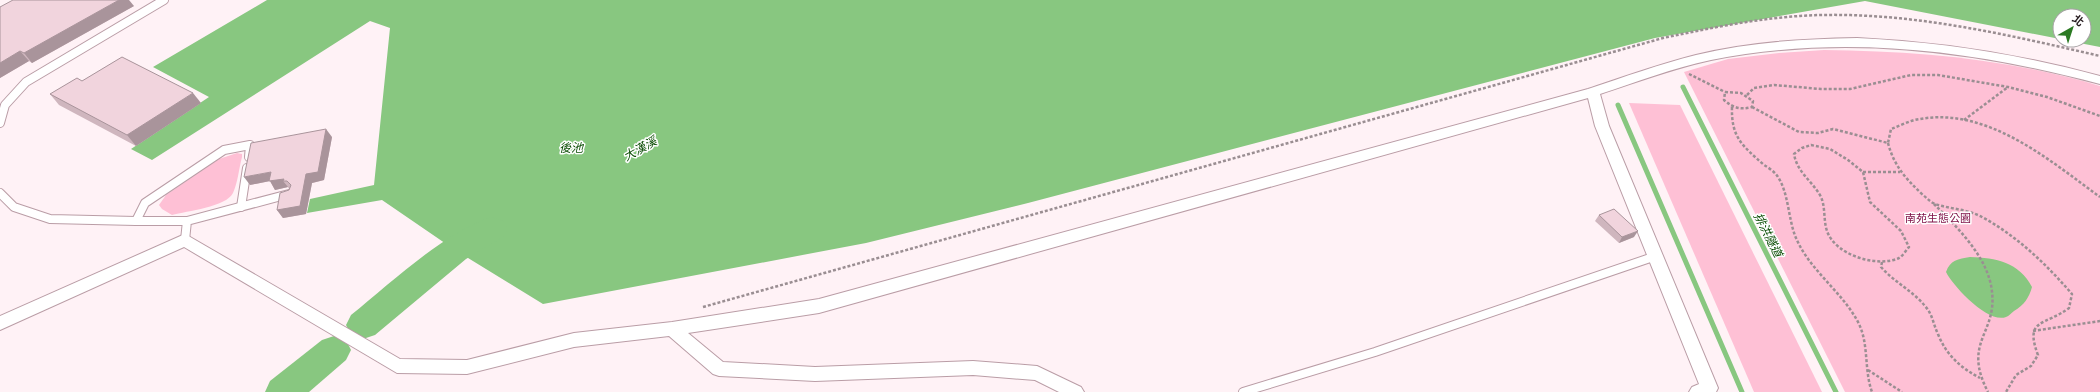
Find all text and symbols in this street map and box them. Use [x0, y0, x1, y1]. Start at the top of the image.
north arrow [2052, 8, 2092, 48]
text: 北 [2070, 12, 2086, 29]
water label: 大漢溪 [621, 133, 661, 164]
water label: 後池 [559, 141, 585, 155]
water label: 排洪隧道 [1751, 210, 1786, 261]
park label: 南苑生態公園 [1905, 212, 1971, 225]

